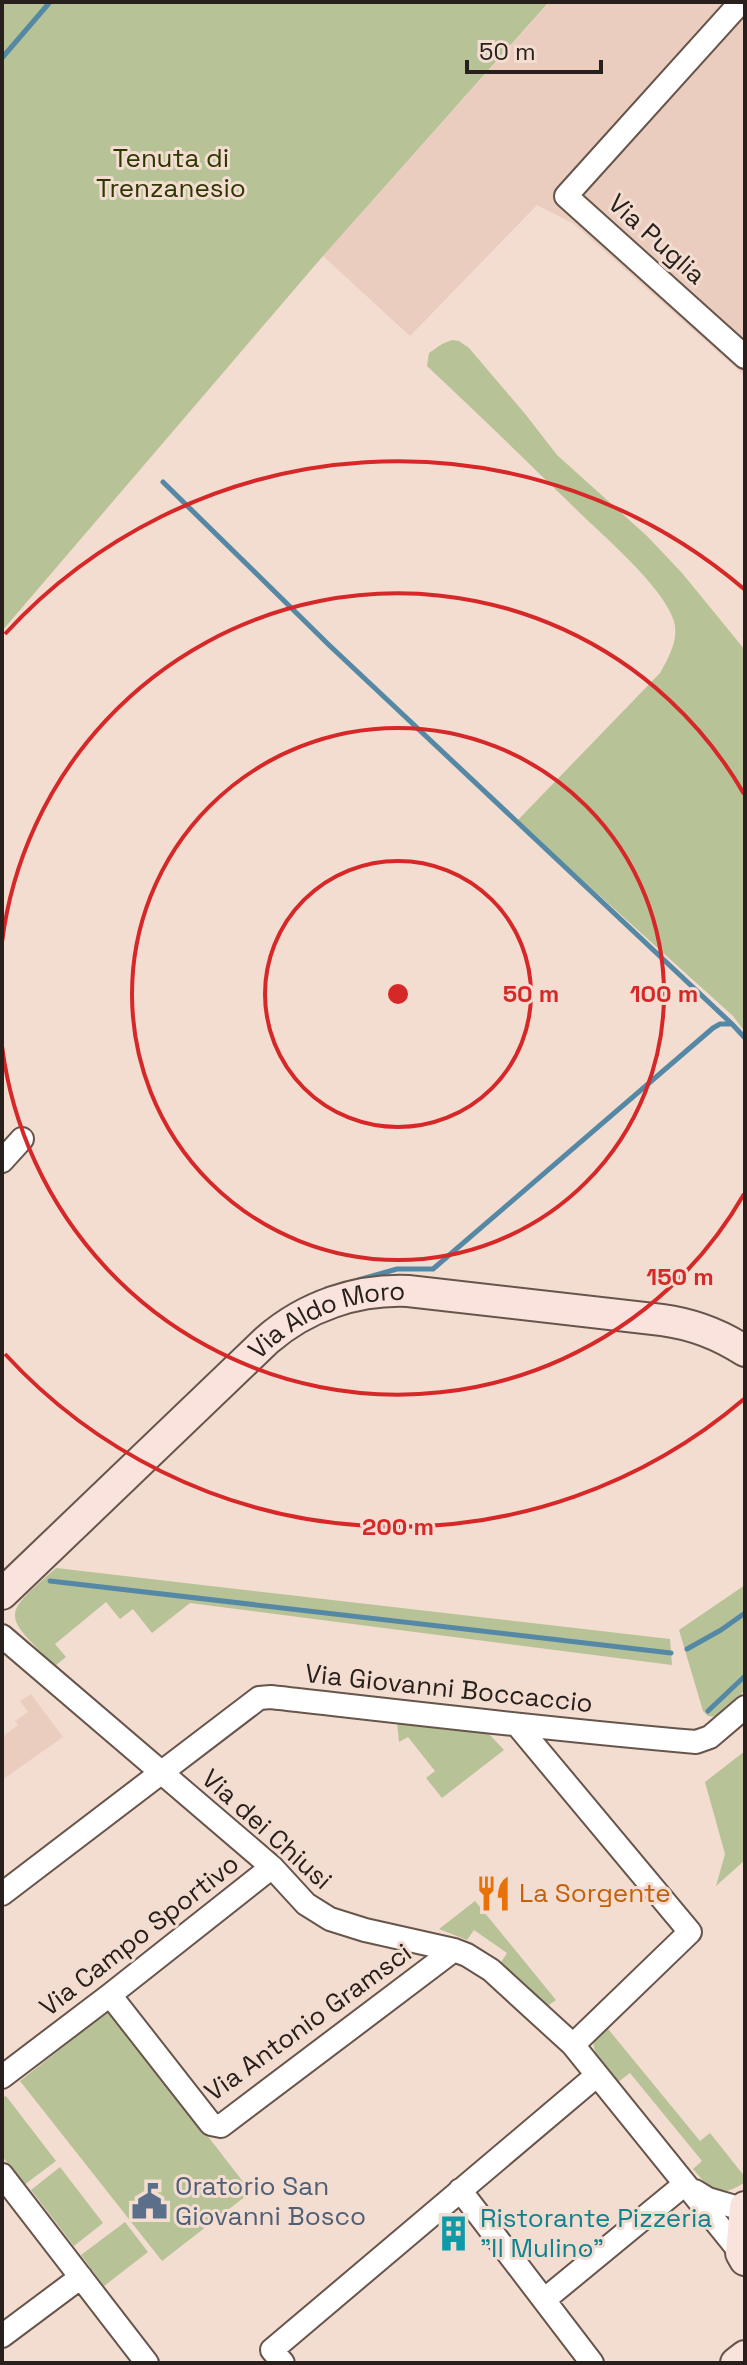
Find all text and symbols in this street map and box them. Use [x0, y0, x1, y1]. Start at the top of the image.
scale bar [467, 24, 601, 74]
text: 50 m [479, 36, 536, 67]
park label: Tenuta di Trenzanesio [96, 141, 246, 205]
street label: Via Puglia [601, 186, 713, 292]
text: 50 m [503, 978, 559, 1009]
text: 100 m [630, 978, 698, 1009]
centre of rings [384, 980, 412, 1008]
text: 150 m [646, 1261, 714, 1292]
street label: Via Aldo Moro [241, 1274, 405, 1366]
text: 200 m [362, 1511, 434, 1542]
street label: Via Giovanni Boccaccio [303, 1656, 595, 1720]
street label: Via dei Chiusi [195, 1761, 339, 1897]
street label: Via Campo Sportivo [32, 1846, 246, 2024]
restaurant icon: La Sorgente [474, 1874, 512, 1912]
place label: La Sorgente [519, 1876, 671, 1910]
street label: Via Antonio Gramsci [198, 1935, 418, 2109]
place label: Oratorio San Giovanni Bosco [175, 2169, 366, 2233]
public building icon: Oratorio San Giovanni Bosco [130, 2182, 168, 2220]
place label: Ristorante Pizzeria "Il Mulino" [480, 2201, 712, 2265]
building icon: Ristorante Pizzeria "Il Mulino" [435, 2214, 473, 2252]

